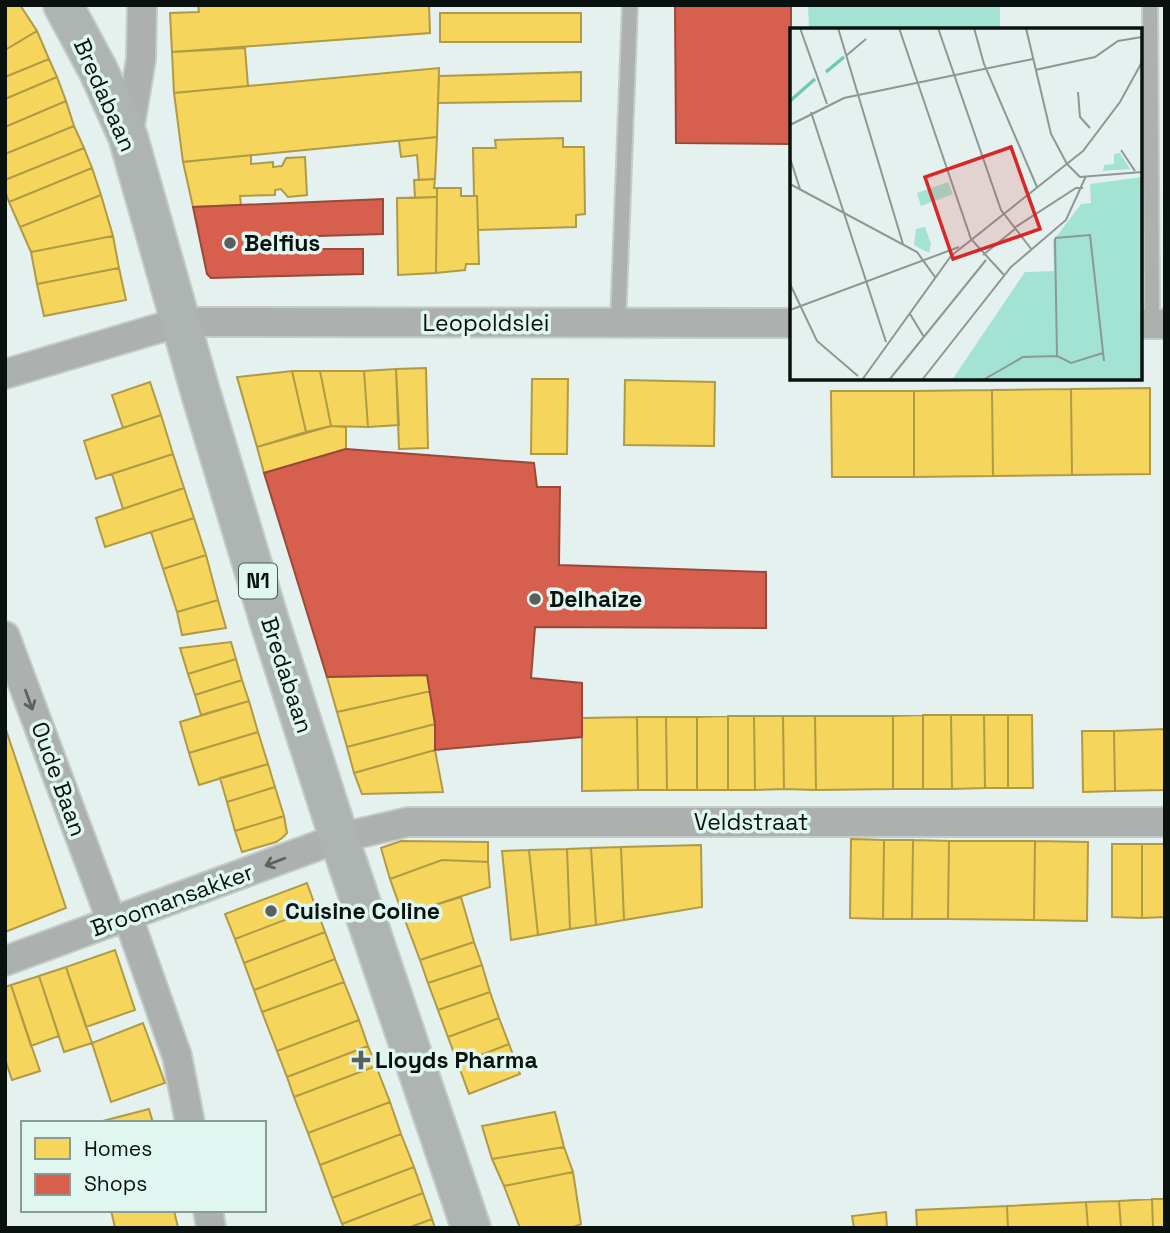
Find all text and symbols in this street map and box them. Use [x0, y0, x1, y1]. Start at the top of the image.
inset map [790, 28, 1142, 380]
street label: Bredabaan [67, 34, 143, 156]
place label: Belfius [244, 228, 320, 258]
marker: Belfius [222, 235, 238, 251]
street label: Leopoldslei [423, 308, 549, 338]
road number: N1 [239, 564, 277, 598]
place label: Delhaize [549, 584, 642, 614]
marker: Delhaize [527, 591, 543, 607]
street label: Bredabaan [254, 613, 320, 737]
one-way arrow [24, 688, 36, 710]
street label: Oude Baan [24, 718, 94, 840]
street label: Veldstraat [694, 807, 808, 837]
street label: Broomansakker [87, 857, 257, 943]
one-way arrow [265, 857, 286, 870]
place label: Cuisine Coline [285, 896, 440, 926]
marker: Cuisine Coline [263, 903, 279, 919]
place label: Lloyds Pharma [375, 1045, 538, 1075]
marker: Lloyds Pharma [353, 1052, 369, 1068]
legend [21, 1121, 266, 1212]
text: Homes [84, 1135, 152, 1162]
text: Shops [84, 1170, 147, 1197]

